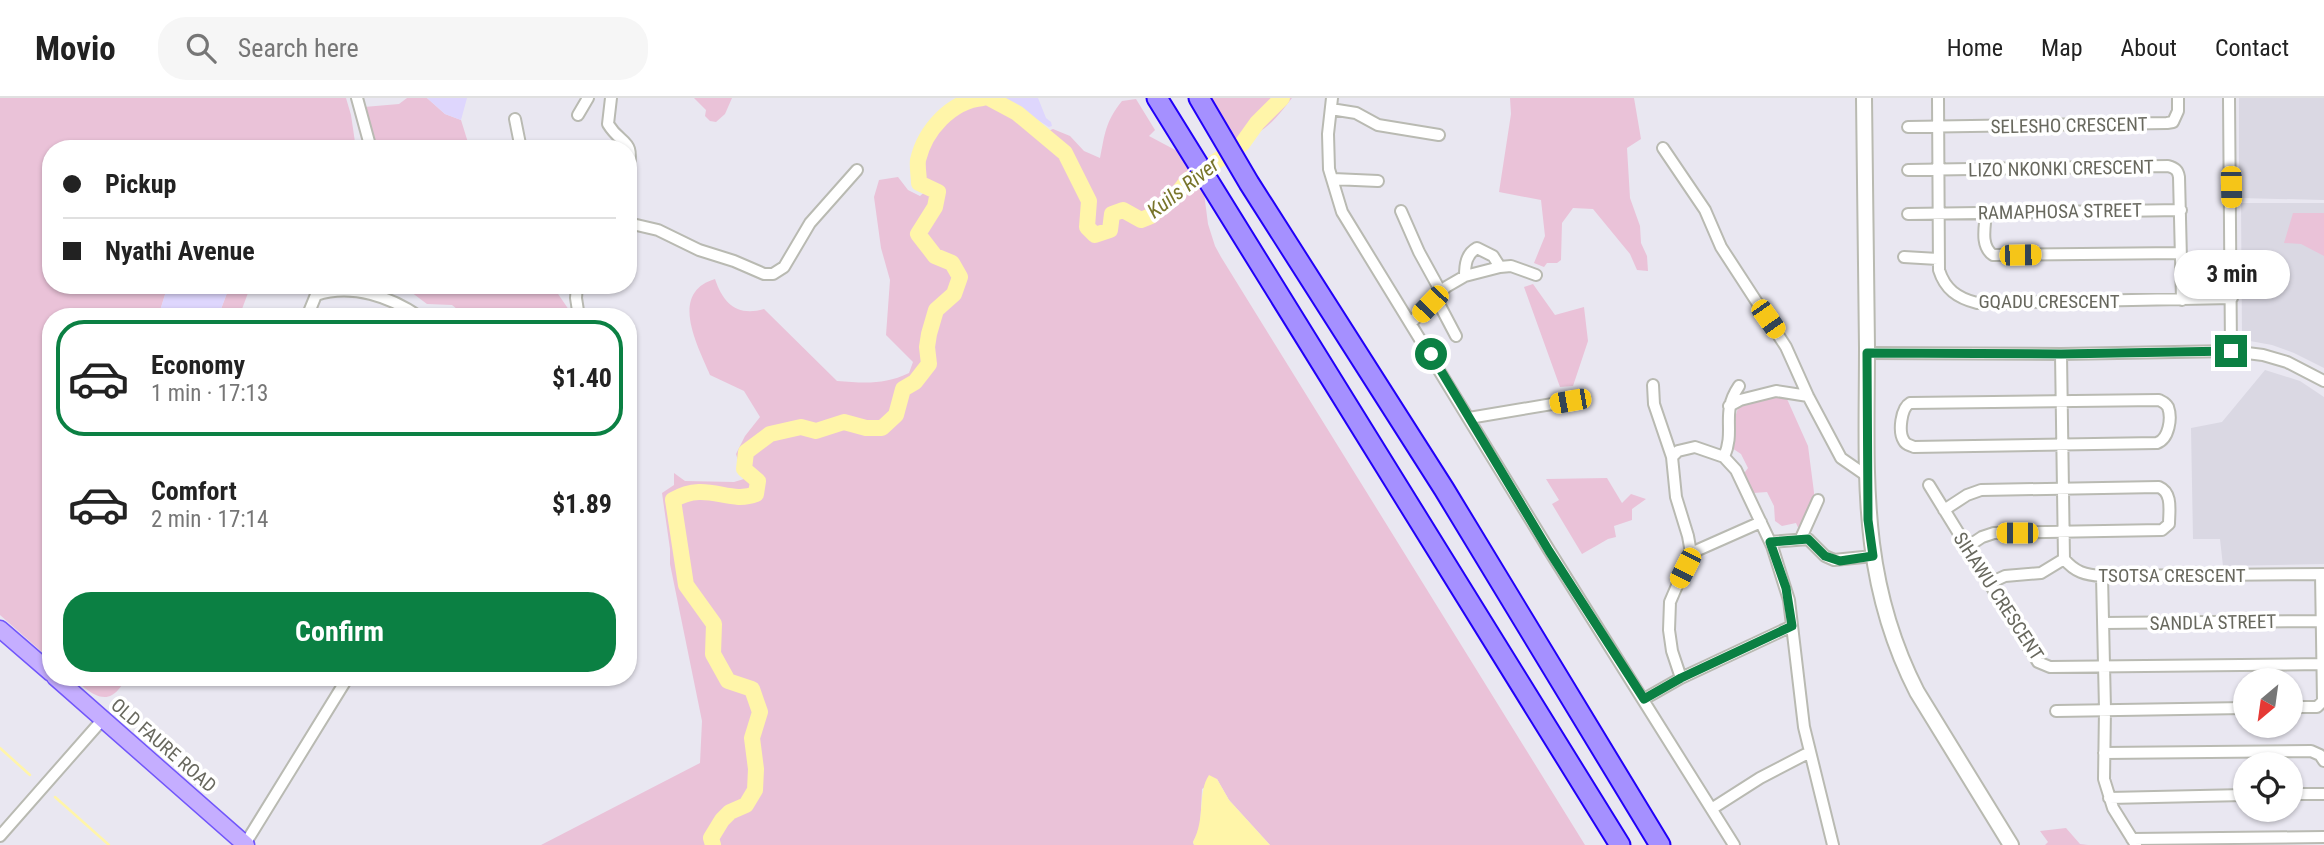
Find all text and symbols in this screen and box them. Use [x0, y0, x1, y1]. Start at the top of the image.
search box [158, 17, 648, 80]
text: Movio [35, 29, 116, 68]
icon: search [182, 29, 220, 67]
text: Search here [238, 33, 359, 63]
text: Home [1947, 34, 2003, 62]
text: Map [2041, 34, 2083, 62]
text: About [2121, 34, 2177, 62]
text: Contact [2215, 34, 2289, 62]
street label: SELESHO CRESCENT [1990, 113, 2148, 138]
water label: Kuils River [1143, 152, 1224, 223]
street label: LIZO NKONKI CRESCENT [1968, 155, 2154, 182]
car [2221, 166, 2242, 208]
text: Pickup [105, 169, 176, 199]
street label: RAMAPHOSA STREET [1978, 199, 2142, 224]
text: Nyathi Avenue [105, 236, 255, 266]
car [1999, 244, 2042, 266]
callout: 3 min [2173, 250, 2289, 299]
text: 3 min [2206, 261, 2258, 288]
car [1408, 282, 1453, 326]
street label: GQADU CRESCENT [1978, 290, 2120, 313]
car [1748, 296, 1789, 342]
route end [2215, 335, 2247, 367]
route start [1415, 338, 1447, 370]
icon: car [67, 347, 130, 410]
text: Economy [151, 350, 245, 380]
text: $1.40 [552, 363, 612, 393]
text: 1 min · 17:13 [151, 380, 268, 407]
car [1548, 387, 1593, 415]
icon: car [67, 473, 130, 536]
text: Comfort [151, 476, 237, 506]
text: $1.89 [552, 489, 612, 519]
text: 2 min · 17:14 [151, 506, 268, 533]
car [1997, 523, 2039, 544]
street label: SIHAWU CRESCENT [1949, 528, 2049, 665]
car [1667, 545, 1704, 591]
street label: TSOTSA CRESCENT [2098, 564, 2246, 587]
button: Confirm [63, 592, 616, 672]
street label: SANDLA STREET [2149, 610, 2277, 635]
north arrow [2233, 668, 2303, 738]
map controls [2233, 668, 2303, 822]
street label: OLD FAURE ROAD [106, 693, 221, 797]
button: locate [2233, 752, 2303, 822]

